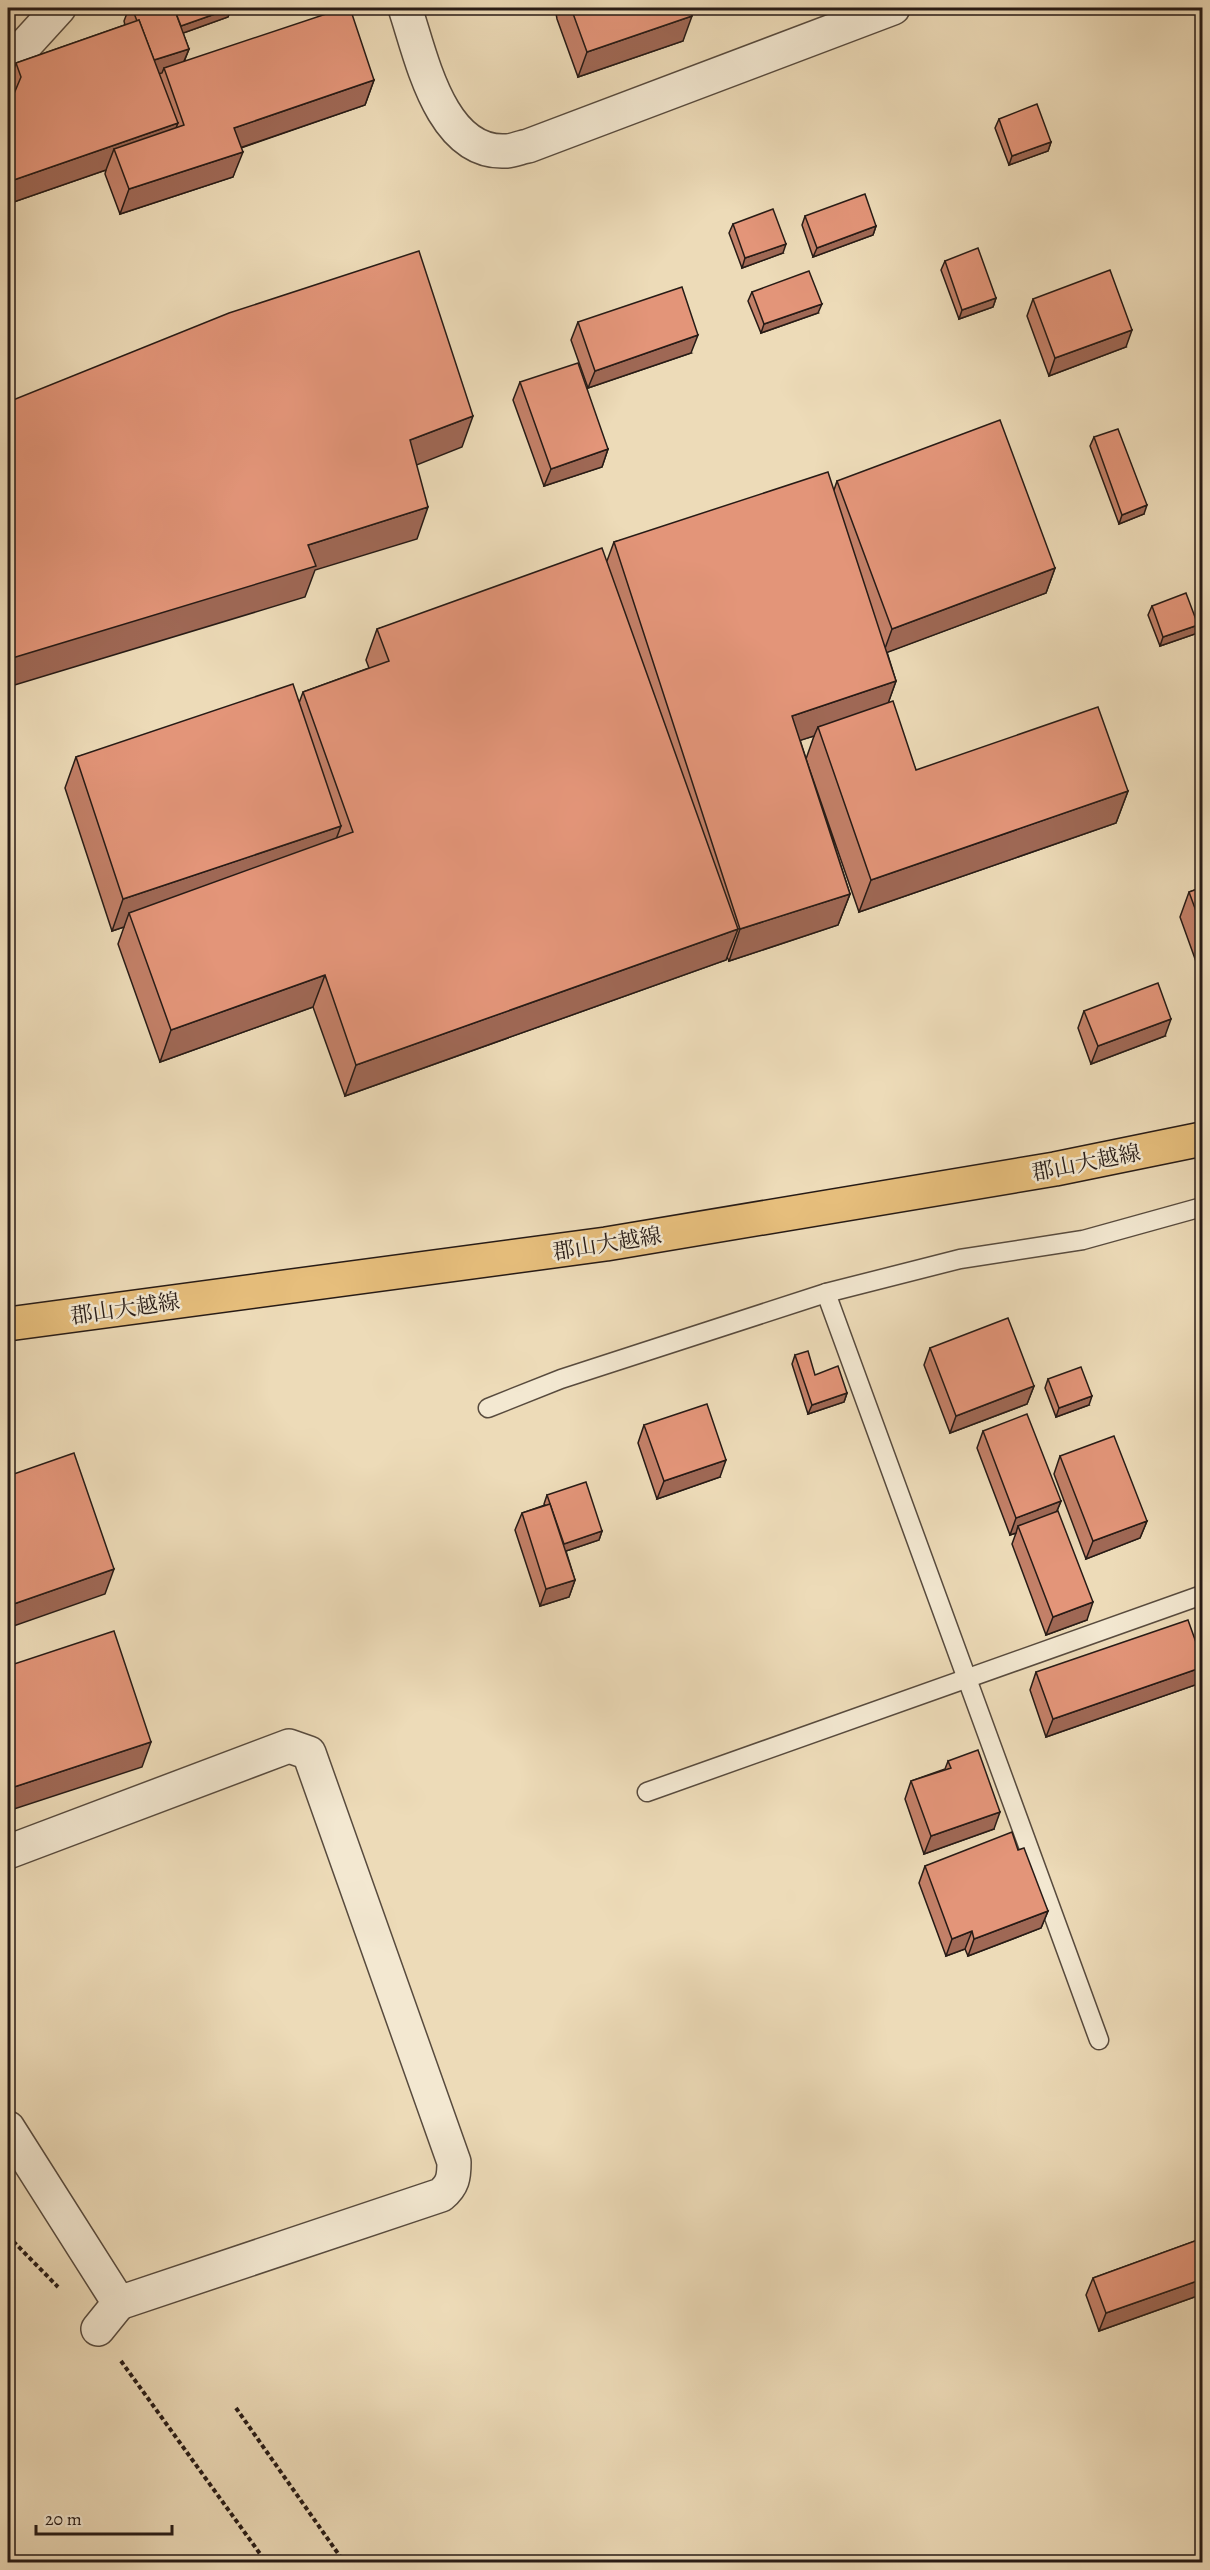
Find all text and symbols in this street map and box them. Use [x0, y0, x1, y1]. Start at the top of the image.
street label: 郡山大越線 [1029, 1138, 1143, 1188]
street label: 郡山大越線 [550, 1221, 664, 1267]
street label: 郡山大越線 [69, 1286, 182, 1331]
scale bar [36, 2498, 172, 2536]
text: 20 m [45, 2507, 82, 2531]

